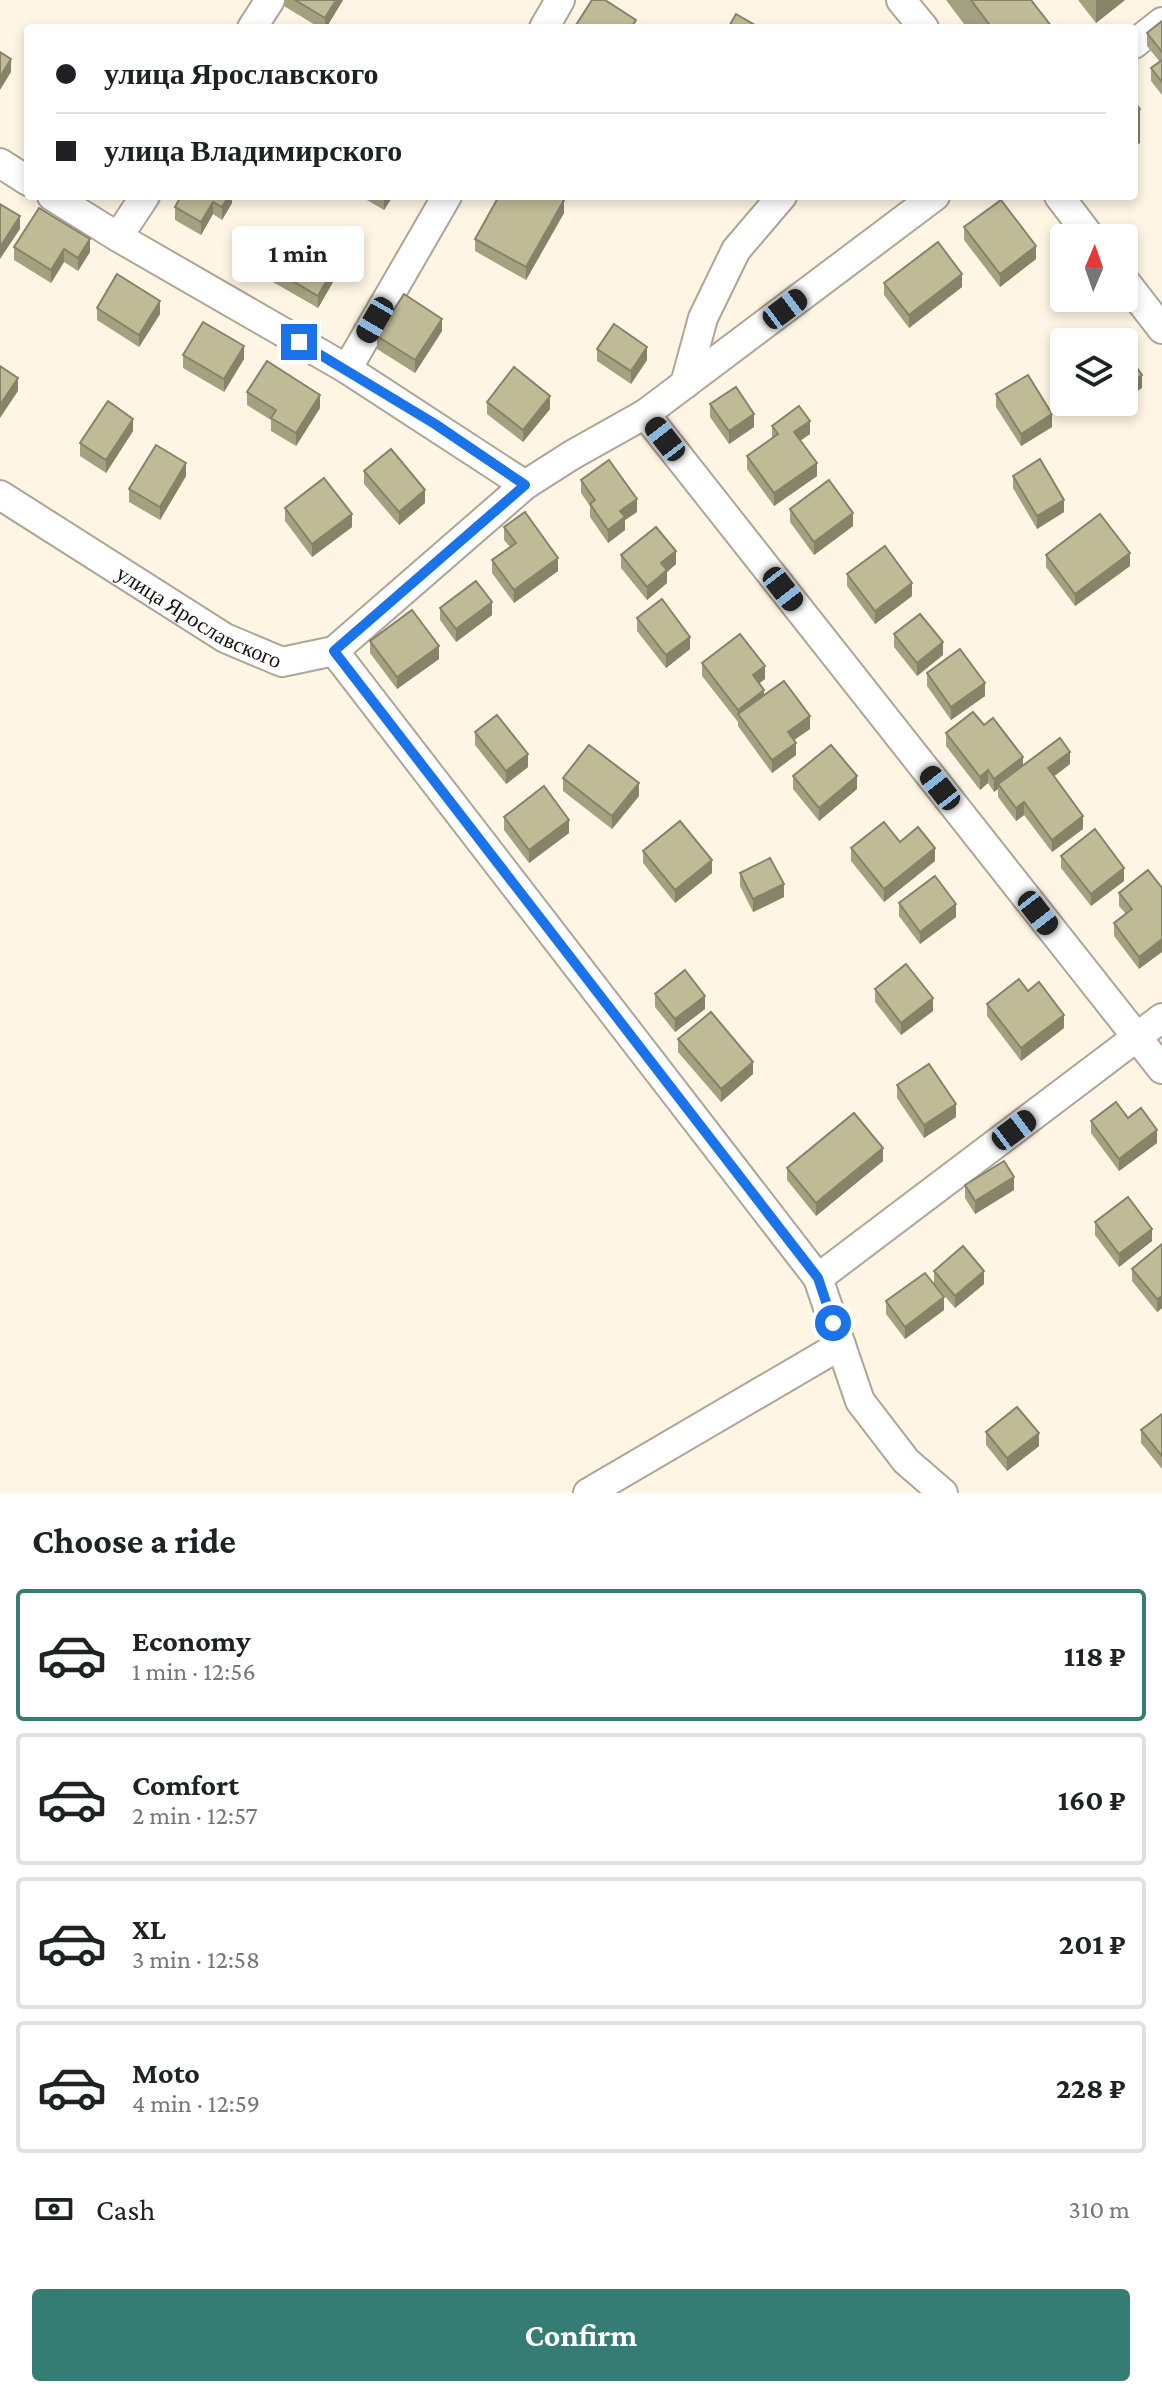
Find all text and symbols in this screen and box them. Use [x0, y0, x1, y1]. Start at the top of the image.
text: улица Ярославского [104, 57, 379, 90]
text: улица Владимирского [104, 134, 402, 167]
north arrow [1050, 224, 1138, 312]
map controls [1050, 224, 1138, 416]
callout: 1 min [233, 226, 365, 282]
text: 1 min [268, 239, 328, 268]
car [759, 285, 811, 333]
car [353, 293, 397, 347]
route end [281, 324, 317, 360]
button: layers [1050, 328, 1138, 416]
car [641, 413, 689, 465]
street label: улица Ярославского [112, 560, 286, 673]
car [759, 563, 807, 615]
car [916, 762, 964, 814]
car [1014, 887, 1062, 939]
car [988, 1106, 1040, 1154]
route start [815, 1305, 851, 1341]
text: Choose a ride [32, 1521, 236, 1561]
icon: car [36, 1619, 108, 1691]
text: Economy [132, 1624, 251, 1657]
text: 118 ₽ [1064, 1639, 1126, 1672]
text: 1 min · 12:56 [132, 1657, 256, 1686]
icon: car [36, 1763, 108, 1835]
text: Comfort [132, 1768, 239, 1801]
text: 160 ₽ [1058, 1783, 1126, 1816]
text: 2 min · 12:57 [132, 1801, 257, 1830]
icon: car [36, 1907, 108, 1979]
text: XL [132, 1912, 166, 1945]
text: 201 ₽ [1059, 1927, 1126, 1960]
text: 3 min · 12:58 [132, 1945, 260, 1974]
icon: car [36, 2051, 108, 2123]
text: Moto [132, 2056, 200, 2089]
text: 228 ₽ [1056, 2071, 1126, 2104]
text: 4 min · 12:59 [132, 2089, 260, 2118]
icon: cash [32, 2187, 76, 2231]
text: Cash [96, 2193, 155, 2226]
text: 310 m [1069, 2195, 1130, 2224]
button: Confirm [32, 2289, 1130, 2381]

